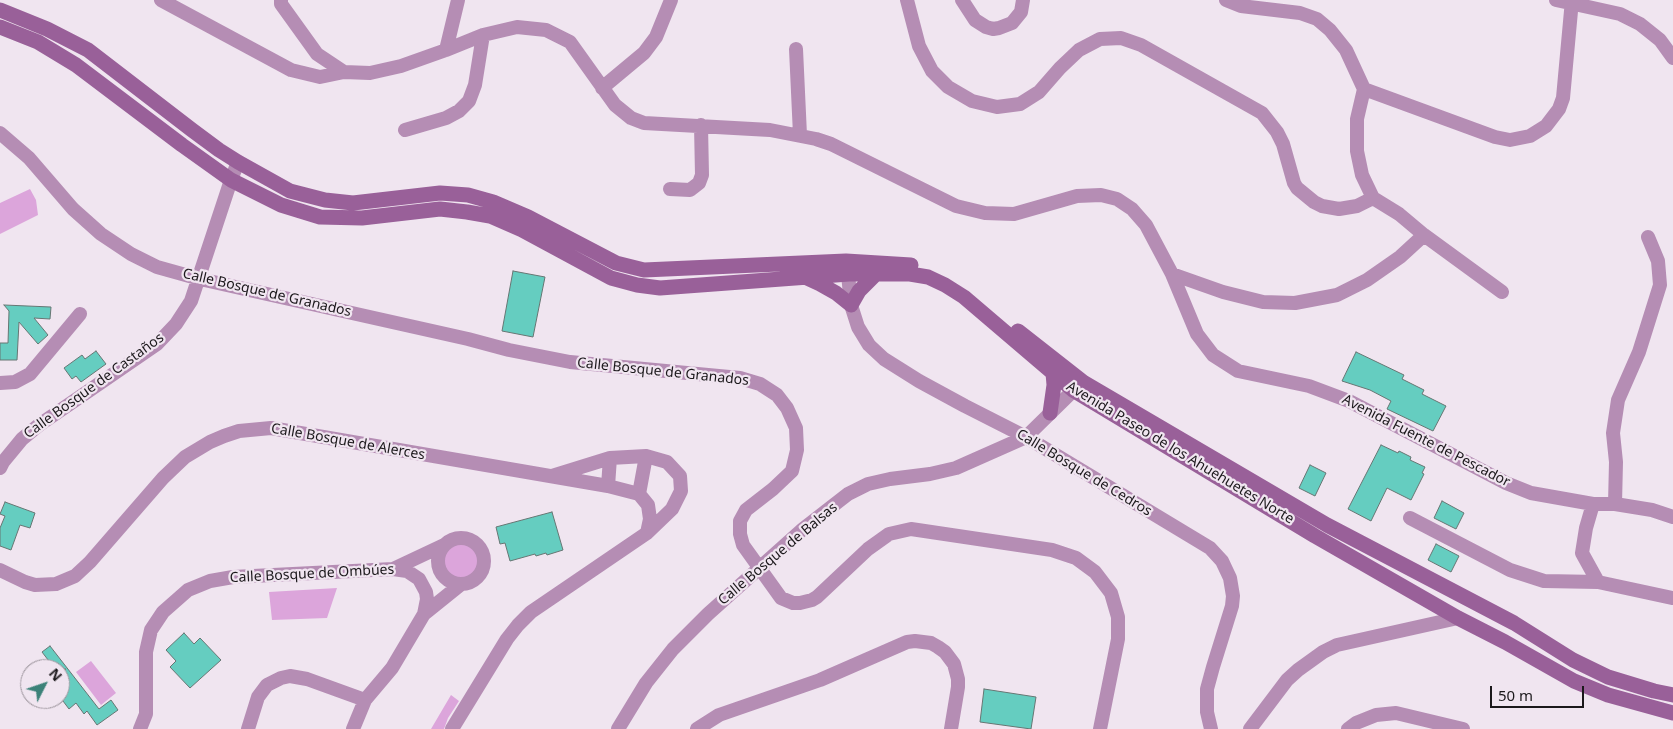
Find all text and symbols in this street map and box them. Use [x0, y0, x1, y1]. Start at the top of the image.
street label: Calle Bosque de Granados [181, 265, 353, 321]
street label: Calle Bosque de Castaños [21, 330, 167, 442]
street label: Calle Bosque de Granados [576, 355, 750, 389]
street label: Avenida Paseo de los Ahuehuetes Norte [1063, 378, 1297, 528]
street label: Avenida Fuente de Pescador [1339, 391, 1513, 491]
street label: Calle Bosque de Alerces [270, 420, 426, 464]
street label: Calle Bosque de Cedros [1013, 426, 1155, 520]
street label: Calle Bosque de Balsas [715, 499, 841, 609]
street label: Calle Bosque de Ombúes [229, 561, 395, 587]
north arrow [20, 659, 70, 709]
text: N [45, 664, 67, 685]
scale bar [1493, 676, 1587, 708]
text: 50 m [1498, 685, 1533, 705]

